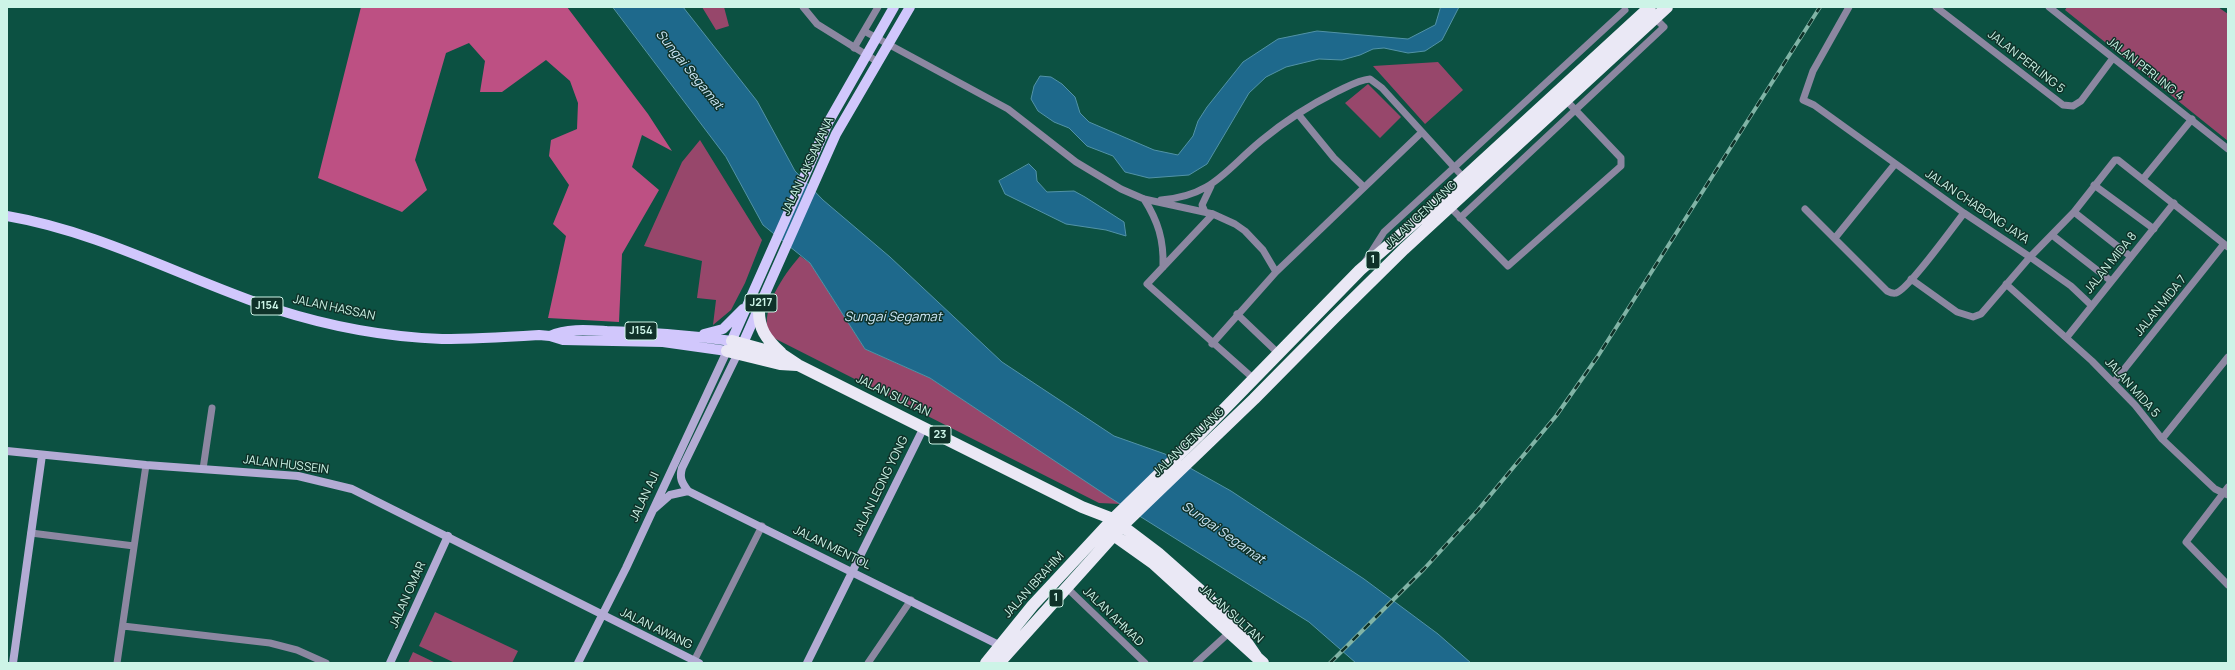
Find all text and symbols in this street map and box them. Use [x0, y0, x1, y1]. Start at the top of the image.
water label: Sungai Segamat [652, 27, 726, 113]
street label: JALAN PERLING 5 [1985, 27, 2067, 97]
street label: JALAN PERLING 4 [2104, 34, 2186, 104]
street label: JALAN LAKSAMANA [779, 115, 837, 217]
street label: JALAN CHABONG JAYA [1922, 167, 2032, 247]
street label: JALAN GENUANG [1382, 178, 1460, 252]
street label: JALAN MIDA 8 [2082, 229, 2140, 297]
road number: 1 [1366, 251, 1380, 269]
street label: JALAN MIDA 7 [2132, 273, 2190, 339]
street label: JALAN HASSAN [292, 292, 376, 324]
road number: J217 [745, 294, 777, 312]
road number: J154 [251, 297, 283, 315]
water label: Sungai Segamat [844, 309, 942, 325]
road number: J154 [625, 322, 657, 340]
street label: JALAN MIDA 5 [2102, 355, 2162, 421]
street label: JALAN SULTAN [854, 372, 932, 420]
street label: JALAN GENUANG [1151, 404, 1227, 480]
road number: 23 [929, 426, 951, 444]
street label: JALAN LEONG YONG [851, 434, 911, 538]
street label: JALAN HUSSEIN [242, 453, 330, 477]
street label: JALAN AJI [627, 470, 663, 524]
water label: Sungai Segamat [1178, 499, 1268, 567]
street label: JALAN MENTOL [791, 523, 873, 573]
street label: JALAN IBRAHIM [1001, 549, 1067, 621]
street label: JALAN OMAR [387, 560, 429, 630]
street label: JALAN SULTAN [1196, 582, 1266, 646]
street label: JALAN AHMAD [1080, 584, 1146, 650]
road number: 1 [1049, 589, 1063, 607]
street label: JALAN AWANG [617, 605, 695, 653]

